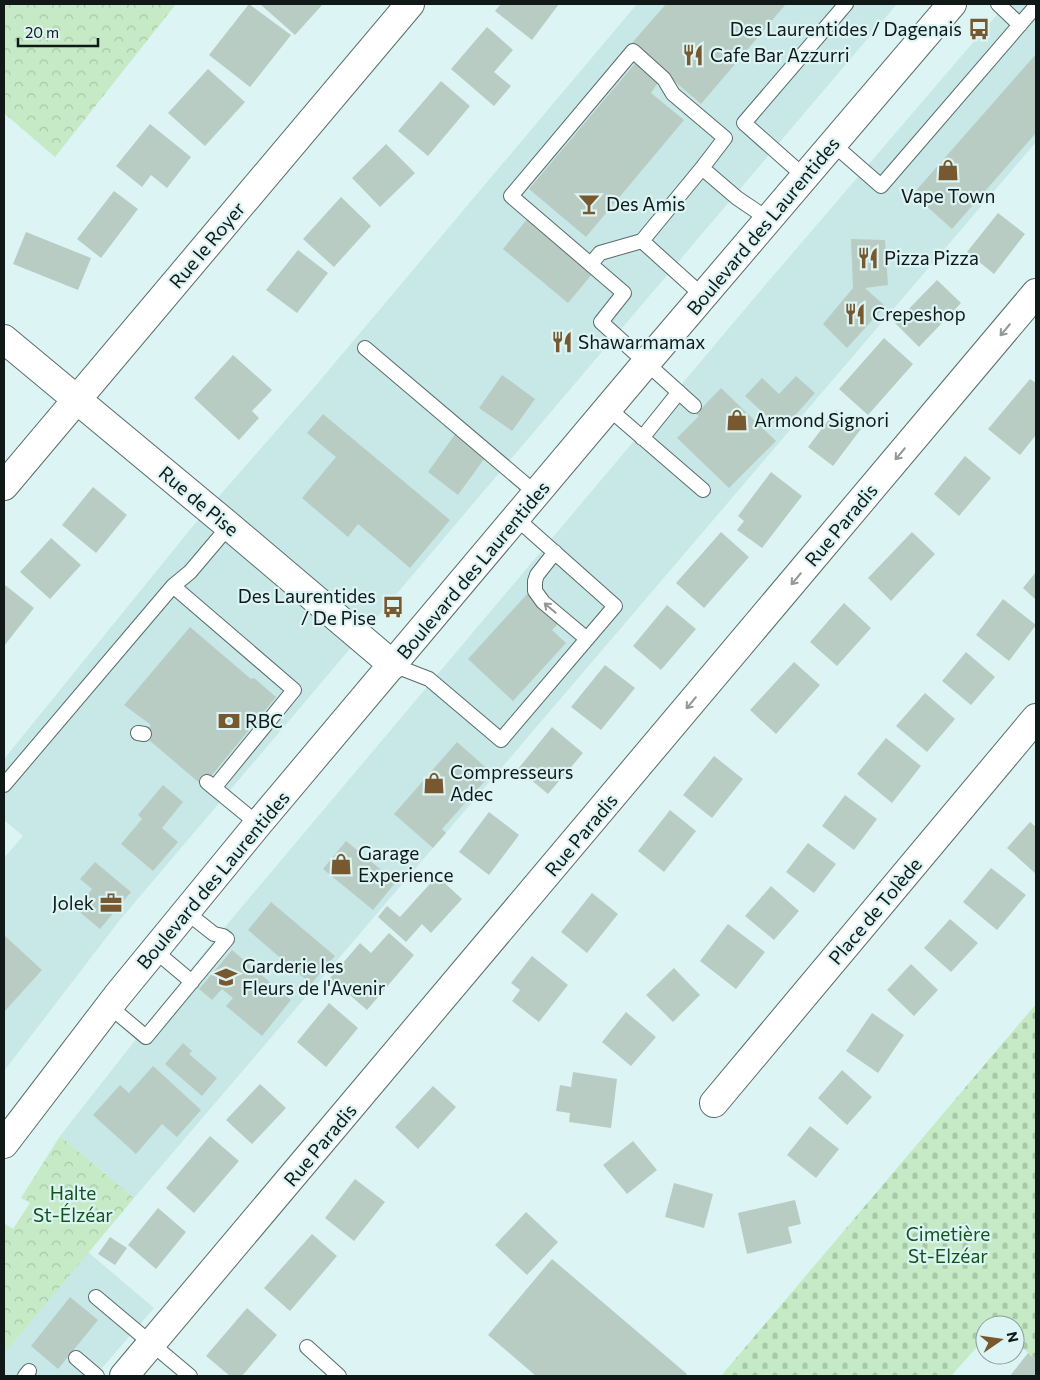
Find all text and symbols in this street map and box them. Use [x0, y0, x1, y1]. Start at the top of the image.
scale bar [18, 15, 98, 47]
bus stop icon: Des Laurentides / Dagenais [966, 16, 992, 42]
place label: Des Laurentides / Dagenais [730, 17, 962, 40]
text: 20 m [25, 23, 59, 41]
restaurant icon: Cafe Bar Azzurri [680, 42, 706, 68]
place label: Cafe Bar Azzurri [710, 43, 850, 66]
street label: Boulevard des Laurentides [681, 132, 844, 319]
shop icon: Vape Town [935, 157, 961, 183]
place label: Vape Town [901, 184, 995, 207]
bar icon: Des Amis [576, 191, 602, 217]
place label: Des Amis [606, 192, 686, 215]
street label: Rue le Royer [164, 197, 250, 293]
restaurant icon: Pizza Pizza [855, 245, 881, 271]
place label: Pizza Pizza [884, 246, 979, 269]
restaurant icon: Crepeshop [842, 301, 868, 327]
place label: Crepeshop [872, 302, 966, 325]
one-way arrow [1000, 323, 1011, 336]
restaurant icon: Shawarmamax [549, 329, 575, 355]
place label: Shawarmamax [578, 330, 705, 353]
shop icon: Armond Signori [724, 407, 750, 433]
place label: Armond Signori [754, 408, 889, 431]
one-way arrow [895, 448, 906, 461]
street label: Rue de Pise [155, 461, 244, 541]
street label: Boulevard des Laurentides [391, 476, 554, 663]
street label: Rue Paradis [799, 479, 882, 571]
one-way arrow [790, 572, 801, 585]
place label: Des Laurentides / De Pise [238, 584, 376, 629]
bus stop icon: Des Laurentides / De Pise [380, 594, 406, 620]
one-way arrow [544, 602, 557, 613]
one-way arrow [686, 697, 697, 710]
bank icon: RBC [216, 708, 242, 734]
place label: RBC [245, 709, 283, 732]
place label: Compresseurs Adec [450, 760, 573, 805]
shop icon: Compresseurs Adec [421, 770, 447, 796]
street label: Boulevard des Laurentides [131, 786, 294, 973]
street label: Rue Paradis [539, 789, 622, 881]
place label: Garage Experience [358, 841, 453, 886]
shop icon: Garage Experience [328, 851, 354, 877]
street label: Place de Tolède [823, 853, 926, 969]
office icon: Jolek [98, 890, 124, 916]
place label: Jolek [52, 891, 94, 914]
place label: Garderie les Fleurs de l'Avenir [242, 954, 386, 999]
school or university icon: Garderie les Fleurs de l'Avenir [213, 964, 239, 990]
street label: Rue Paradis [278, 1099, 361, 1191]
park label: Halte St-Élzéar [33, 1181, 113, 1226]
park label: Cimetière St-Elzéar [906, 1222, 990, 1267]
north arrow [975, 1315, 1025, 1365]
text: N [1004, 1330, 1023, 1344]

